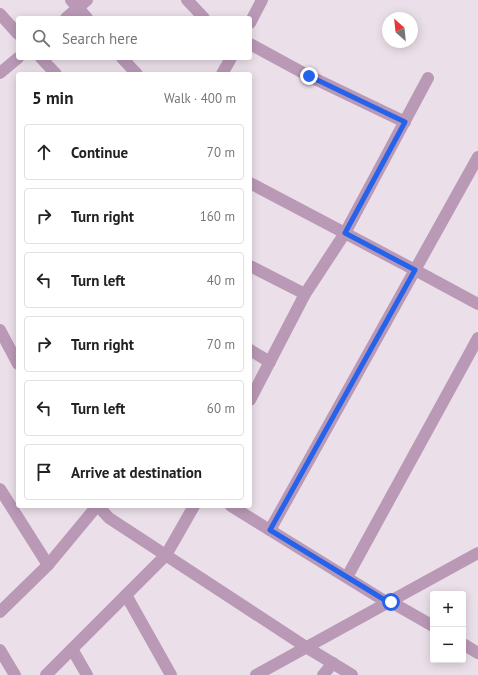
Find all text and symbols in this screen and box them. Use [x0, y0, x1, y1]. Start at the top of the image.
north arrow [382, 12, 418, 48]
search box [16, 16, 252, 60]
icon: search [30, 27, 52, 49]
text: Search here [62, 29, 138, 48]
route end [300, 67, 318, 85]
text: 5 min [32, 87, 73, 109]
text: Walk · 400 m [164, 90, 236, 107]
icon: ahead [33, 141, 55, 163]
text: Continue [71, 143, 128, 162]
text: 70 m [207, 144, 235, 161]
icon: right [33, 205, 55, 227]
text: Turn right [71, 207, 134, 226]
text: 160 m [200, 208, 235, 225]
icon: left [33, 269, 55, 291]
text: Turn left [71, 271, 125, 290]
text: 40 m [207, 272, 235, 289]
icon: right [33, 333, 55, 355]
text: Turn right [71, 335, 134, 354]
text: 70 m [207, 336, 235, 353]
icon: left [33, 397, 55, 419]
text: Turn left [71, 399, 125, 418]
text: 60 m [207, 400, 235, 417]
icon: arrive [33, 461, 55, 483]
text: Arrive at destination [71, 463, 202, 482]
map controls [430, 591, 466, 663]
button: + [430, 591, 466, 627]
route start [382, 593, 400, 611]
button: − [430, 627, 466, 663]

